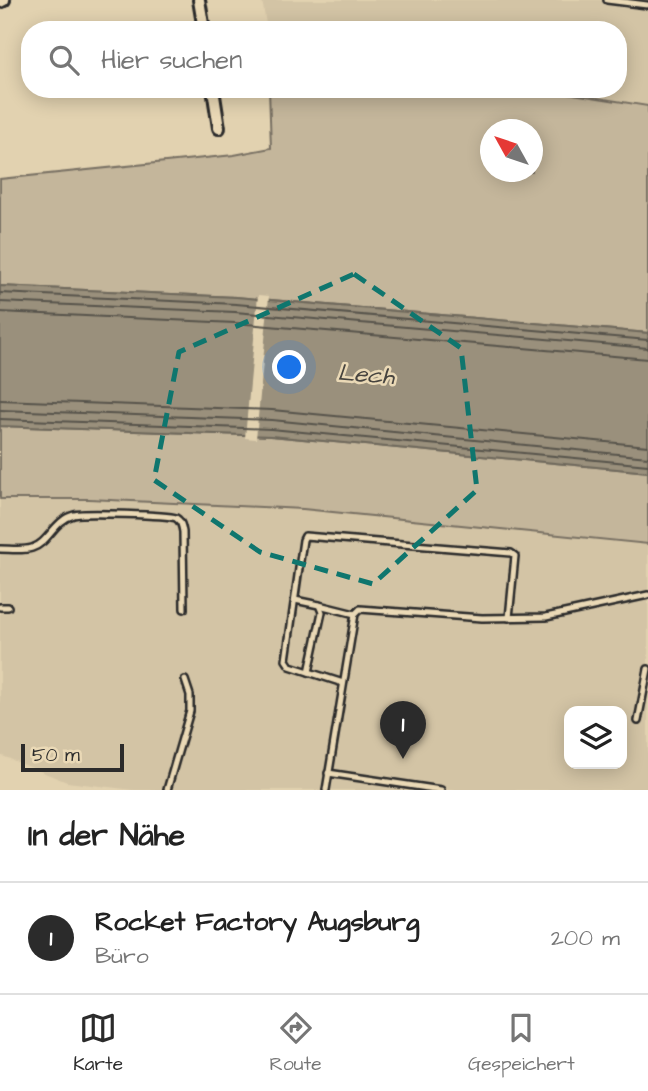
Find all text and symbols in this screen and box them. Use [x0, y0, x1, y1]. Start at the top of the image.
search box [21, 21, 627, 98]
icon: search [45, 41, 83, 79]
text: Hier suchen [101, 42, 242, 78]
north arrow [480, 119, 543, 182]
your location [272, 350, 306, 384]
water label: Lech [336, 356, 396, 394]
pin: 1 [380, 701, 426, 759]
map controls [564, 706, 627, 769]
button: layers [564, 706, 627, 769]
scale bar [21, 741, 124, 773]
text: 50 m [32, 742, 80, 769]
text: In der Nähe [28, 815, 185, 857]
text: Rocket Factory Augsburg [95, 904, 419, 940]
text: 1 [50, 922, 52, 954]
text: 200 m [551, 922, 620, 954]
text: Büro [95, 940, 149, 972]
tab: Karte [73, 1009, 123, 1078]
tab: Route [270, 1009, 321, 1078]
tab: Gespeichert [468, 1009, 575, 1078]

